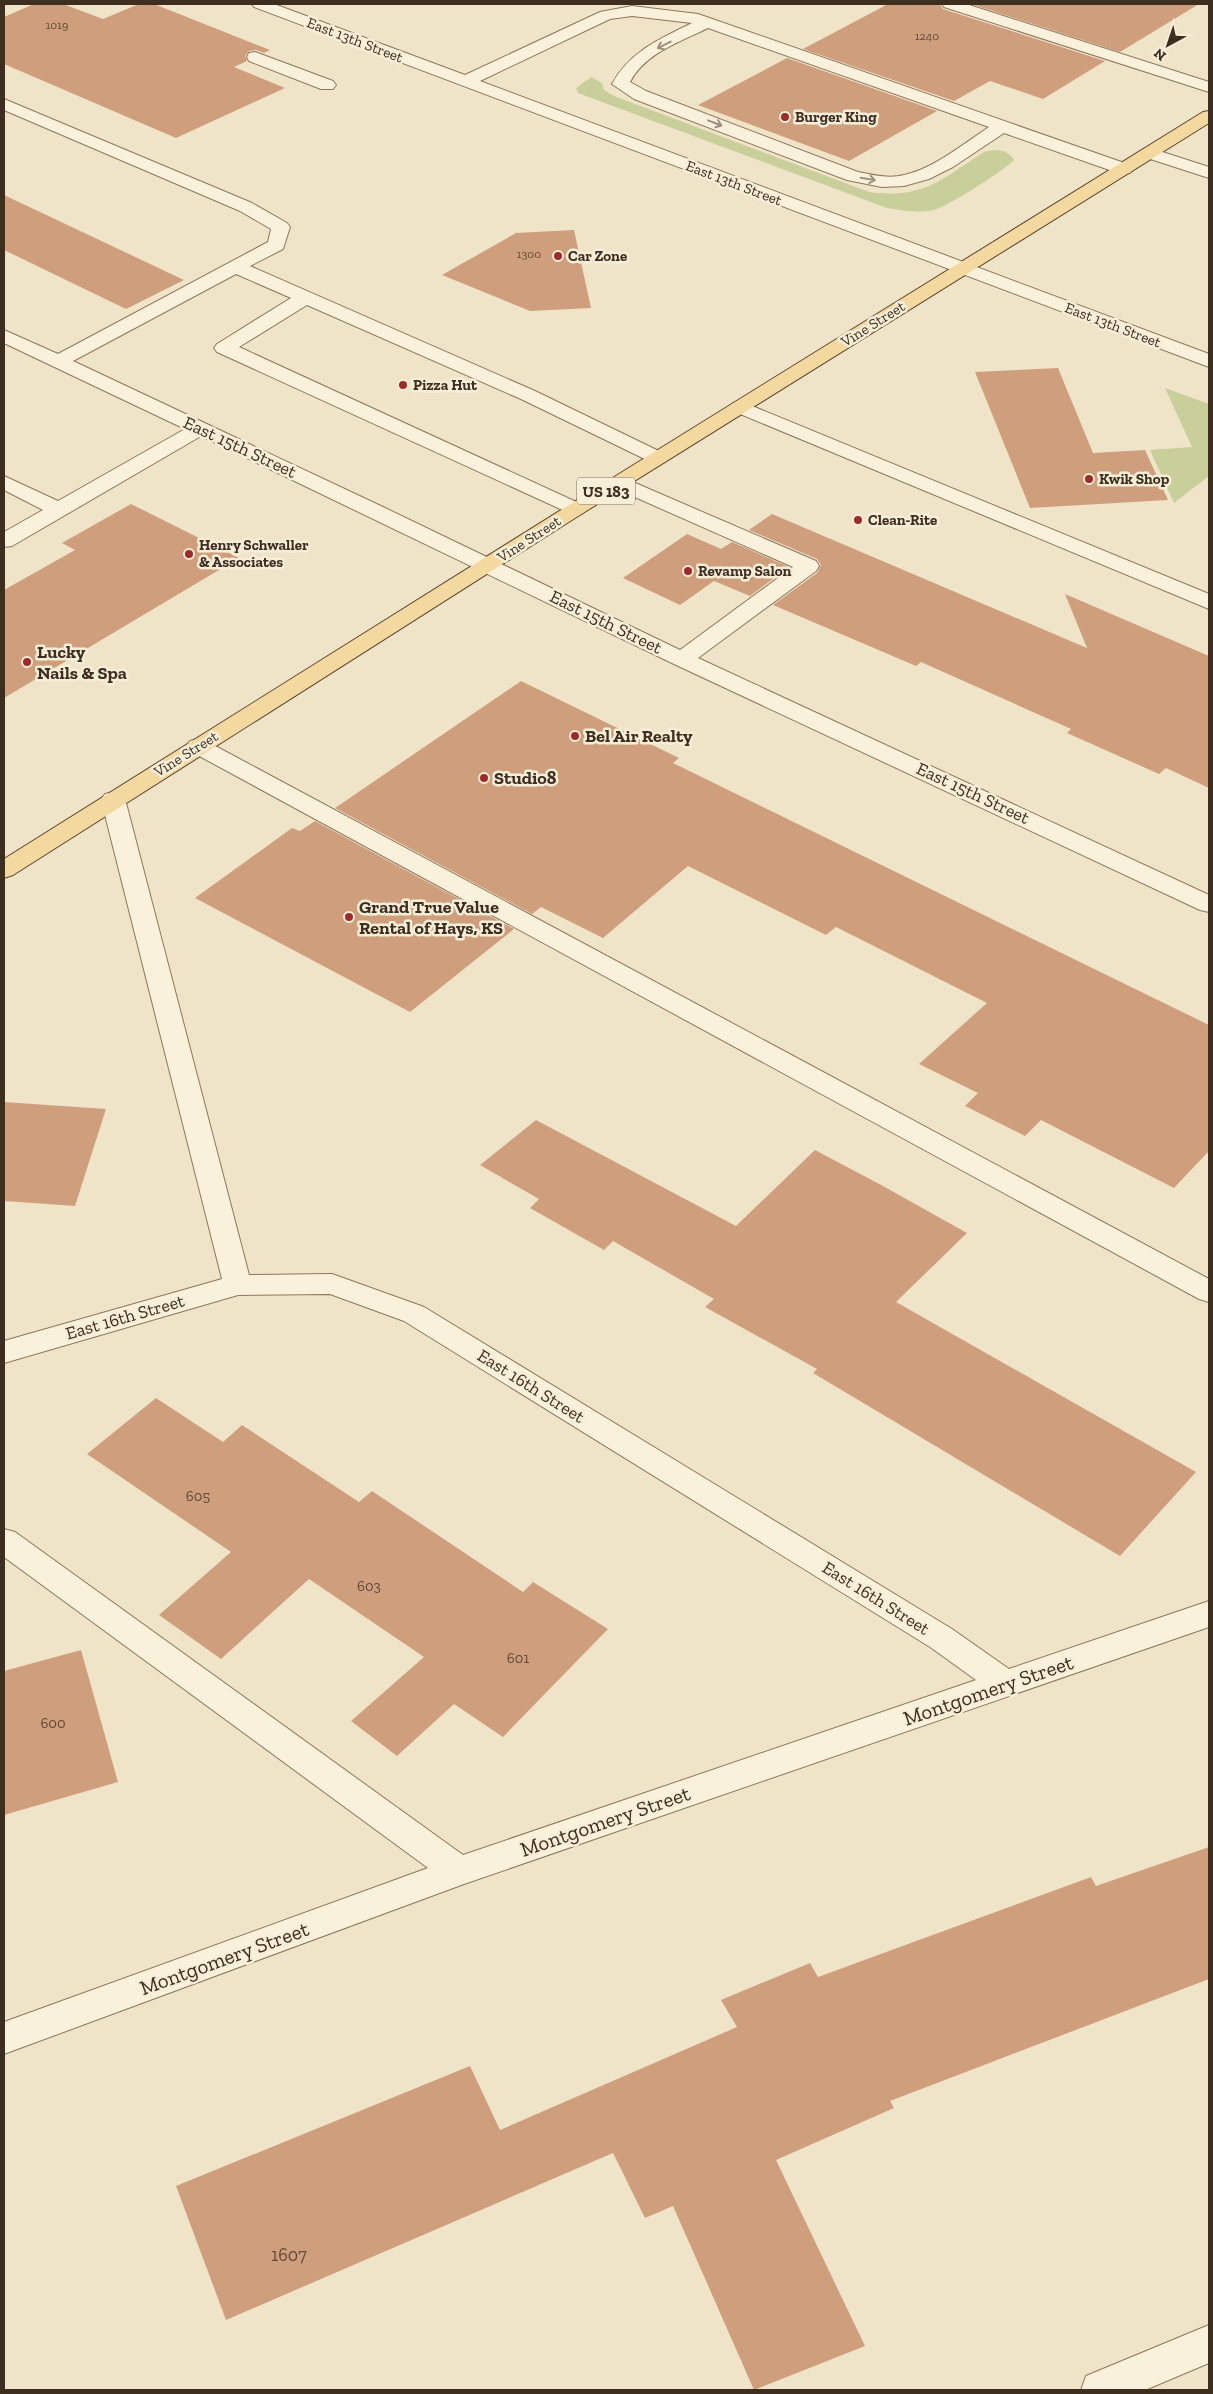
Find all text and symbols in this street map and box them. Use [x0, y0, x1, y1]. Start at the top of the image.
street label: East 13th Street [304, 13, 406, 67]
house number: 1019 [46, 18, 68, 32]
north arrow [1143, 20, 1193, 70]
house number: 1240 [915, 29, 939, 43]
one-way arrow [656, 40, 671, 50]
text: N [1150, 44, 1170, 65]
place label: Burger King [795, 108, 877, 126]
marker: Burger King [779, 111, 791, 123]
one-way arrow [708, 120, 723, 129]
street label: East 13th Street [683, 156, 785, 210]
one-way arrow [859, 174, 875, 184]
house number: 1300 [517, 247, 541, 261]
place label: Car Zone [568, 247, 627, 265]
marker: Car Zone [552, 250, 564, 262]
street label: Vine Street [837, 297, 909, 351]
street label: East 13th Street [1062, 298, 1164, 352]
place label: Pizza Hut [413, 376, 478, 394]
marker: Pizza Hut [397, 379, 409, 391]
street label: East 15th Street [180, 411, 300, 483]
place label: Kwik Shop [1099, 470, 1170, 488]
marker: Kwik Shop [1083, 473, 1095, 485]
road number: US 183 [577, 478, 635, 504]
place label: Clean-Rite [868, 511, 937, 529]
street label: Vine Street [493, 512, 565, 567]
marker: Clean-Rite [852, 514, 864, 526]
place label: Henry Schwaller & Associates [199, 536, 309, 571]
marker: Henry Schwaller & Associates [183, 548, 195, 560]
place label: Revamp Salon [698, 562, 792, 580]
marker: Revamp Salon [682, 565, 694, 577]
street label: East 15th Street [546, 585, 666, 659]
place label: Lucky Nails & Spa [37, 641, 127, 684]
marker: Lucky Nails & Spa [21, 656, 33, 668]
place label: Bel Air Realty [585, 725, 693, 747]
street label: Vine Street [150, 727, 222, 781]
marker: Bel Air Realty [569, 730, 581, 742]
street label: East 15th Street [913, 757, 1033, 829]
place label: Studio8 [494, 767, 557, 789]
marker: Studio8 [478, 772, 490, 784]
place label: Grand True Value Rental of Hays, KS [359, 896, 503, 939]
marker: Grand True Value Rental of Hays, KS [343, 911, 355, 923]
street label: East 16th Street [63, 1289, 187, 1344]
street label: East 16th Street [473, 1344, 589, 1428]
house number: 605 [186, 1487, 210, 1505]
street label: East 16th Street [818, 1556, 934, 1640]
house number: 603 [357, 1577, 381, 1595]
house number: 601 [507, 1649, 529, 1667]
street label: Montgomery Street [900, 1649, 1076, 1731]
house number: 600 [40, 1714, 66, 1732]
street label: Montgomery Street [517, 1780, 693, 1862]
street label: Montgomery Street [136, 1916, 312, 2000]
house number: 1607 [271, 2244, 307, 2266]

